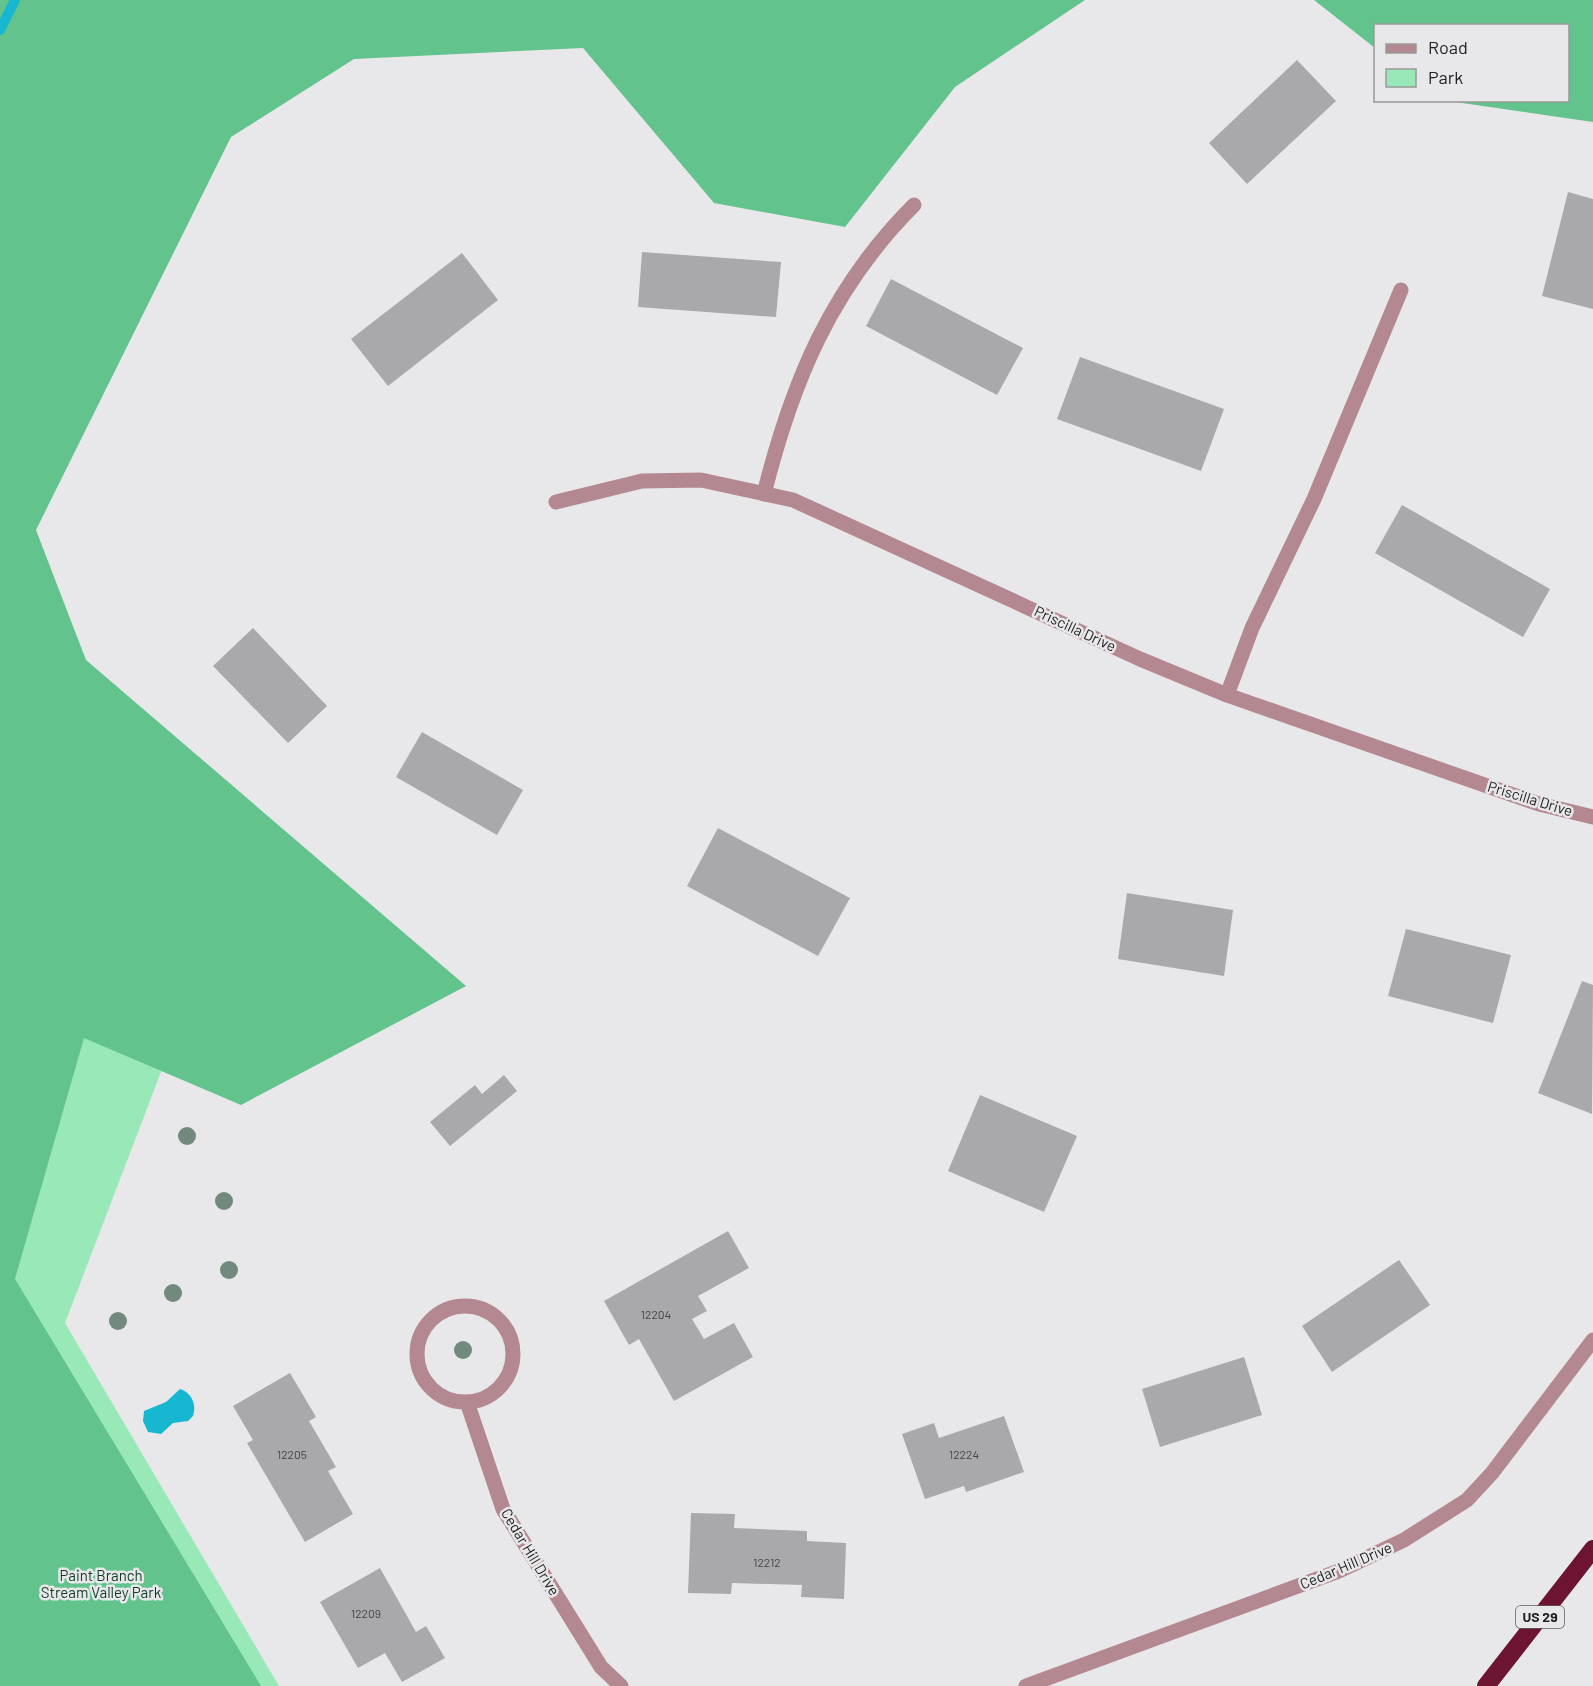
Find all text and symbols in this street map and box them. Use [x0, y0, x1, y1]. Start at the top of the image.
legend [1374, 24, 1569, 102]
text: Road [1428, 36, 1468, 58]
text: Park [1428, 66, 1463, 88]
street label: Priscilla Drive [1032, 601, 1119, 655]
street label: Priscilla Drive [1486, 777, 1575, 820]
house number: 12204 [641, 1307, 671, 1321]
house number: 12205 [277, 1447, 307, 1461]
house number: 12224 [949, 1447, 979, 1461]
street label: Cedar Hill Drive [498, 1505, 564, 1598]
street label: Cedar Hill Drive [1297, 1538, 1394, 1593]
house number: 12212 [753, 1555, 781, 1569]
park label: Paint Branch Stream Valley Park [41, 1566, 162, 1601]
house number: 12209 [351, 1606, 381, 1620]
road number: US 29 [1516, 1606, 1564, 1628]

